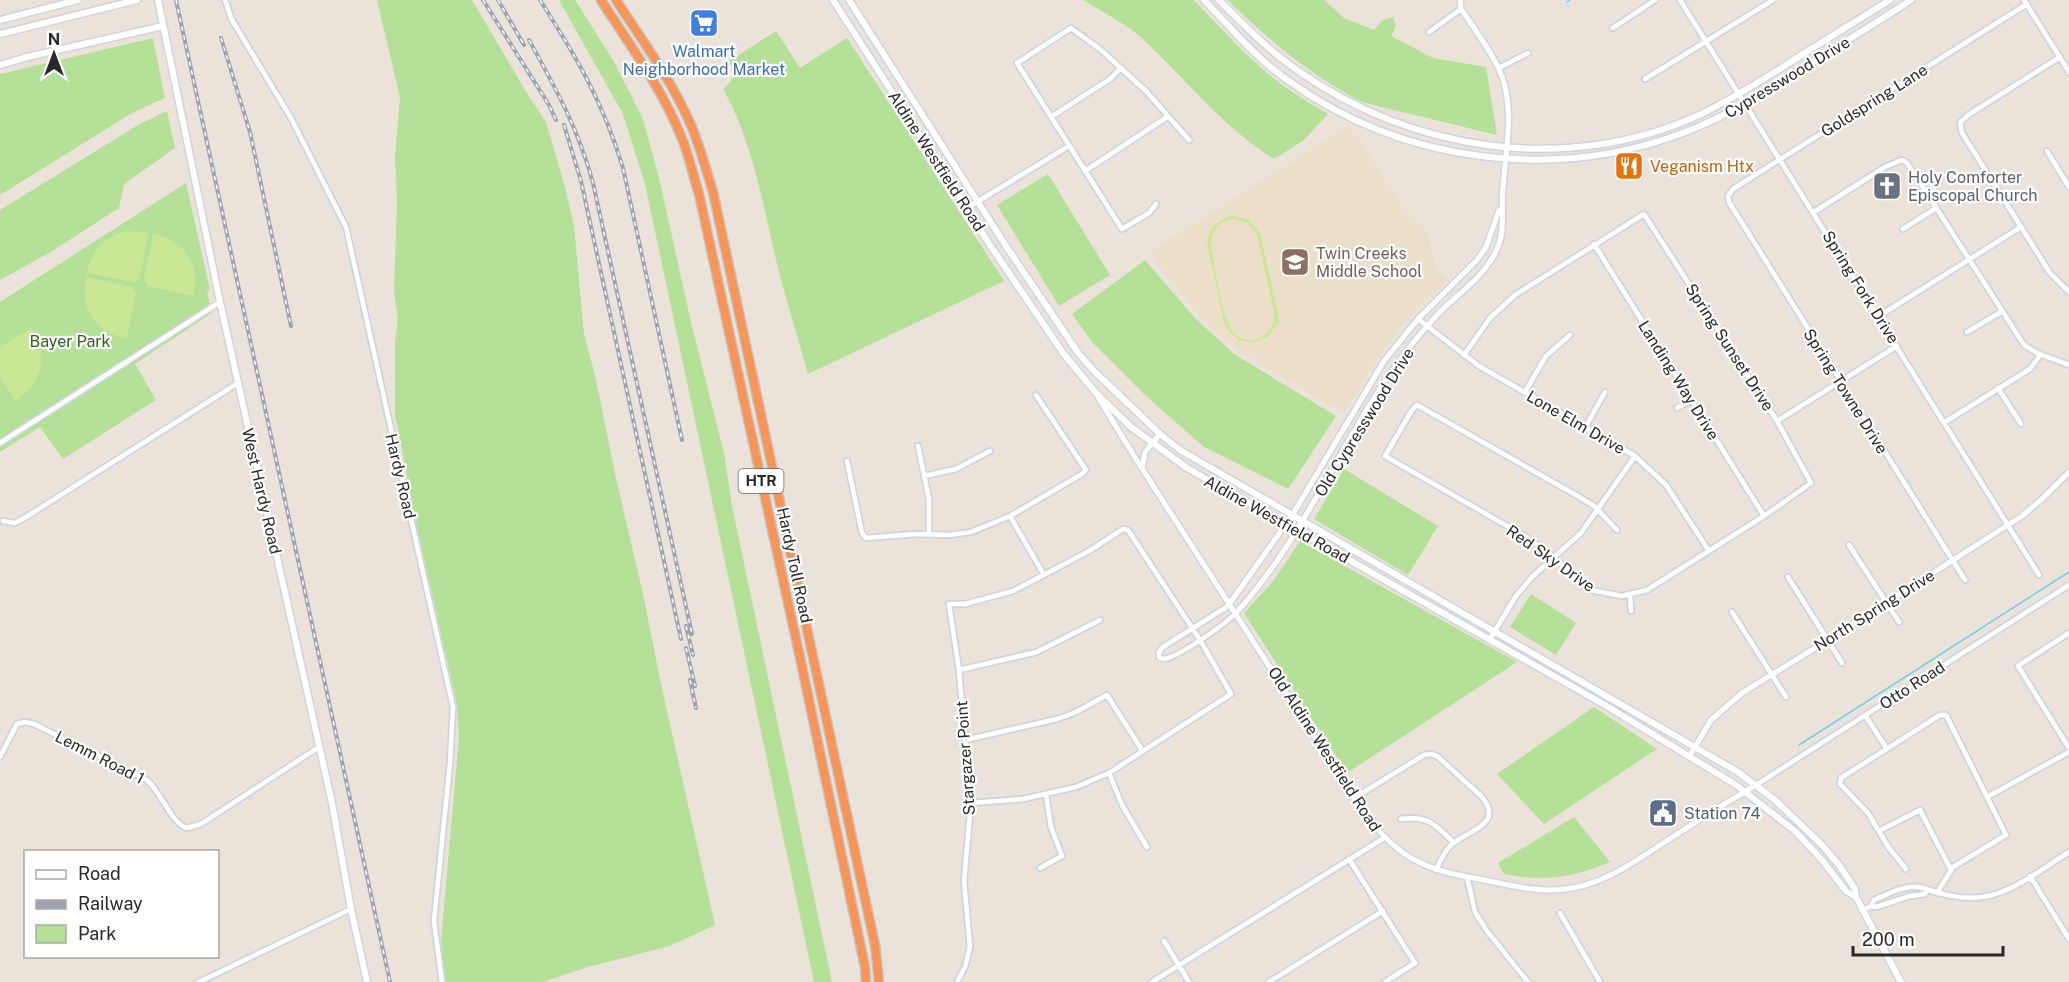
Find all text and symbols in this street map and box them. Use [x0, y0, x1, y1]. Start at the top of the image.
supermarket icon: Walmart Neighborhood Market [688, 7, 720, 39]
north arrow [24, 24, 84, 84]
text: N [48, 30, 60, 49]
street label: Cypresswood Drive [1721, 33, 1853, 122]
place label: Walmart Neighborhood Market [623, 42, 785, 79]
street label: Goldspring Lane [1818, 60, 1931, 141]
street label: Aldine Westfield Road [884, 88, 989, 235]
restaurant icon: Veganism Htx [1613, 150, 1645, 182]
place label: Veganism Htx [1650, 157, 1754, 176]
place label: Holy Comforter Episcopal Church [1908, 168, 2038, 205]
church icon: Holy Comforter Episcopal Church [1871, 170, 1903, 202]
street label: Spring Fork Drive [1818, 227, 1903, 347]
place label: Twin Creeks Middle School [1316, 244, 1422, 281]
school or university icon: Twin Creeks Middle School [1279, 246, 1311, 278]
street label: Spring Sunset Drive [1681, 280, 1778, 415]
street label: Landing Way Drive [1634, 317, 1723, 444]
street label: Spring Towne Drive [1799, 325, 1892, 457]
park label: Bayer Park [29, 332, 111, 351]
street label: Old Cypresswood Drive [1311, 344, 1418, 500]
street label: Lone Elm Drive [1523, 387, 1628, 458]
street label: West Hardy Road [238, 426, 285, 556]
street label: Hardy Road [381, 432, 420, 521]
road number: HTR [738, 469, 783, 493]
street label: Aldine Westfield Road [1201, 472, 1353, 567]
street label: Hardy Toll Road [773, 506, 816, 625]
street label: Red Sky Drive [1503, 521, 1599, 596]
street label: North Spring Drive [1811, 566, 1938, 655]
street label: Otto Road [1876, 657, 1948, 713]
street label: Old Aldine Westfield Road [1264, 663, 1385, 835]
street label: Stargazer Point [952, 700, 979, 816]
street label: Lemm Road 1 [52, 727, 148, 788]
public building icon: Station 74 [1647, 797, 1679, 829]
place label: Station 74 [1684, 804, 1761, 823]
legend [24, 850, 219, 958]
text: Road [78, 863, 121, 884]
text: Railway [78, 893, 143, 914]
scale bar [1853, 919, 2003, 957]
text: Park [78, 923, 116, 944]
text: 200 m [1862, 929, 1915, 950]

